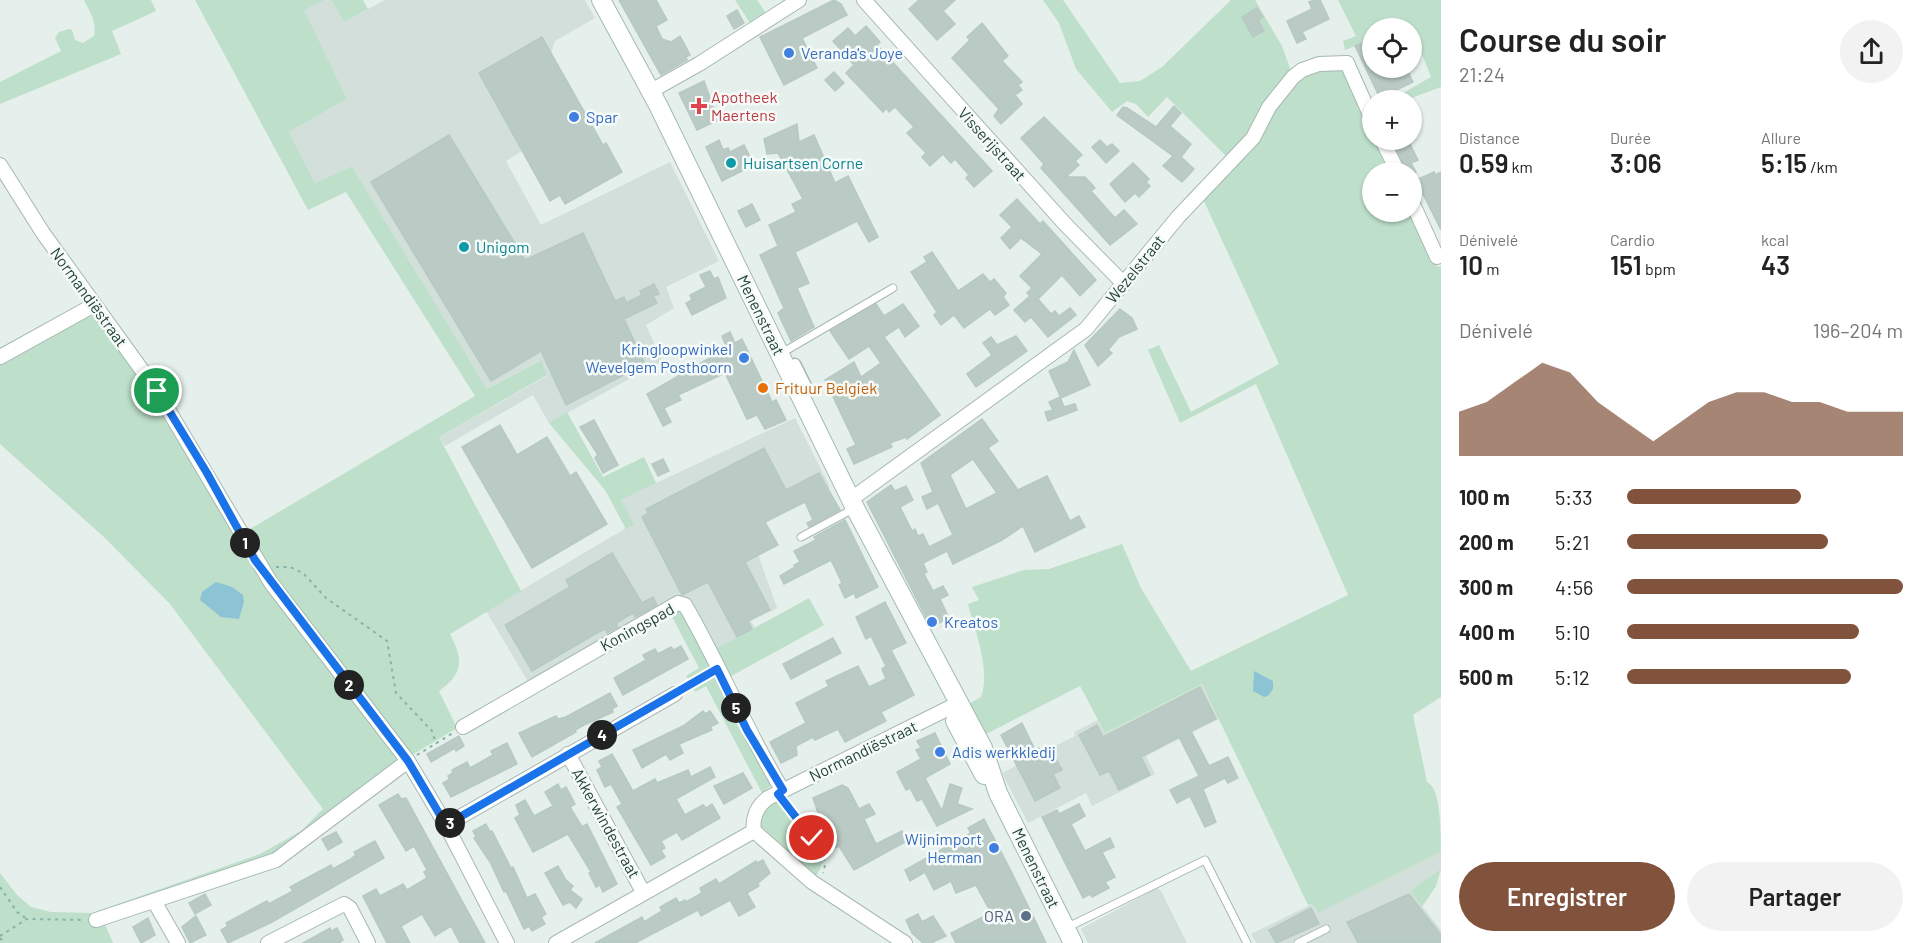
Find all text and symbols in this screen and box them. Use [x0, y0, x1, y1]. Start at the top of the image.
map controls [1362, 18, 1422, 222]
button: locate [1362, 18, 1422, 78]
text: Course du soir [1459, 19, 1667, 59]
button: share [1840, 20, 1903, 83]
place label: Veranda's Joye [801, 43, 903, 62]
marker: Veranda's Joye [782, 46, 796, 60]
text: 21:24 [1459, 62, 1505, 86]
place label: Apotheek Maertens [711, 87, 777, 124]
button: + [1362, 90, 1422, 150]
marker: Apotheek Maertens [692, 99, 706, 113]
street label: Visserijstraat [954, 103, 1030, 184]
place label: Spar [586, 107, 618, 126]
marker: Spar [567, 110, 581, 124]
text: Distance [1459, 128, 1520, 147]
text: Durée [1610, 128, 1651, 147]
text: Allure [1761, 128, 1801, 147]
text: 0.59 [1459, 147, 1508, 178]
text: 3:06 [1610, 147, 1662, 178]
text: 5:15 [1761, 147, 1807, 178]
place label: Huisartsen Corne [743, 153, 863, 172]
marker: Huisartsen Corne [724, 156, 738, 170]
text: km [1508, 157, 1533, 176]
text: /km [1807, 157, 1838, 176]
button: − [1362, 162, 1422, 222]
text: Dénivelé [1459, 230, 1518, 249]
text: Cardio [1610, 230, 1655, 249]
text: kcal [1761, 230, 1789, 249]
street label: Wezelstraat [1101, 231, 1168, 307]
place label: Unigom [476, 237, 530, 256]
marker: Unigom [457, 240, 471, 254]
street label: Normandiëstraat [47, 243, 132, 350]
text: 10 [1459, 249, 1483, 280]
text: 151 [1610, 249, 1642, 280]
text: 43 [1761, 249, 1790, 280]
text: m [1483, 259, 1499, 278]
text: bpm [1642, 259, 1676, 278]
street label: Menenstraat [734, 271, 789, 358]
text: Dénivelé [1459, 318, 1533, 342]
text: 196–204 m [1813, 318, 1903, 342]
place label: Kringloopwinkel Wevelgem Posthoorn [586, 339, 732, 376]
marker: Kringloopwinkel Wevelgem Posthoorn [737, 351, 751, 365]
pin [131, 365, 182, 416]
icon: arrive [140, 374, 173, 407]
place label: Frituur Belgiek [775, 378, 877, 397]
marker: Frituur Belgiek [756, 381, 770, 395]
text: 100 m [1459, 485, 1510, 509]
text: 5:33 [1555, 485, 1593, 509]
pin: 1 [230, 528, 260, 558]
text: 200 m [1459, 530, 1514, 554]
text: 5:21 [1555, 530, 1590, 554]
text: 1 [242, 533, 248, 552]
text: 300 m [1459, 575, 1513, 599]
text: 4:56 [1555, 575, 1593, 599]
street label: Koningspad [597, 599, 677, 655]
place label: Kreatos [944, 612, 998, 631]
marker: Kreatos [925, 615, 939, 629]
text: 400 m [1459, 620, 1515, 644]
text: 5:10 [1555, 620, 1590, 644]
text: 500 m [1459, 665, 1513, 689]
text: 5:12 [1555, 665, 1590, 689]
pin: 2 [334, 670, 364, 700]
text: 2 [345, 675, 353, 694]
pin: 5 [721, 693, 751, 723]
text: 5 [732, 698, 740, 717]
street label: Normandiëstraat [806, 716, 920, 785]
pin: 4 [587, 720, 617, 750]
text: 4 [597, 725, 607, 744]
place label: Adis werkkledij [952, 742, 1056, 761]
marker: Adis werkkledij [933, 745, 947, 759]
street label: Akkerwindestraat [568, 764, 645, 881]
pin: 3 [435, 808, 465, 838]
pin [786, 812, 837, 863]
text: 3 [446, 813, 454, 832]
icon: check [795, 821, 828, 854]
street label: Menenstraat [1009, 824, 1064, 911]
place label: Wijnimport Herman [905, 829, 982, 866]
marker: Wijnimport Herman [987, 841, 1001, 855]
button: Enregistrer [1459, 862, 1675, 931]
button: Partager [1687, 862, 1903, 931]
place label: ORA [984, 906, 1014, 925]
marker: ORA [1019, 909, 1033, 923]

